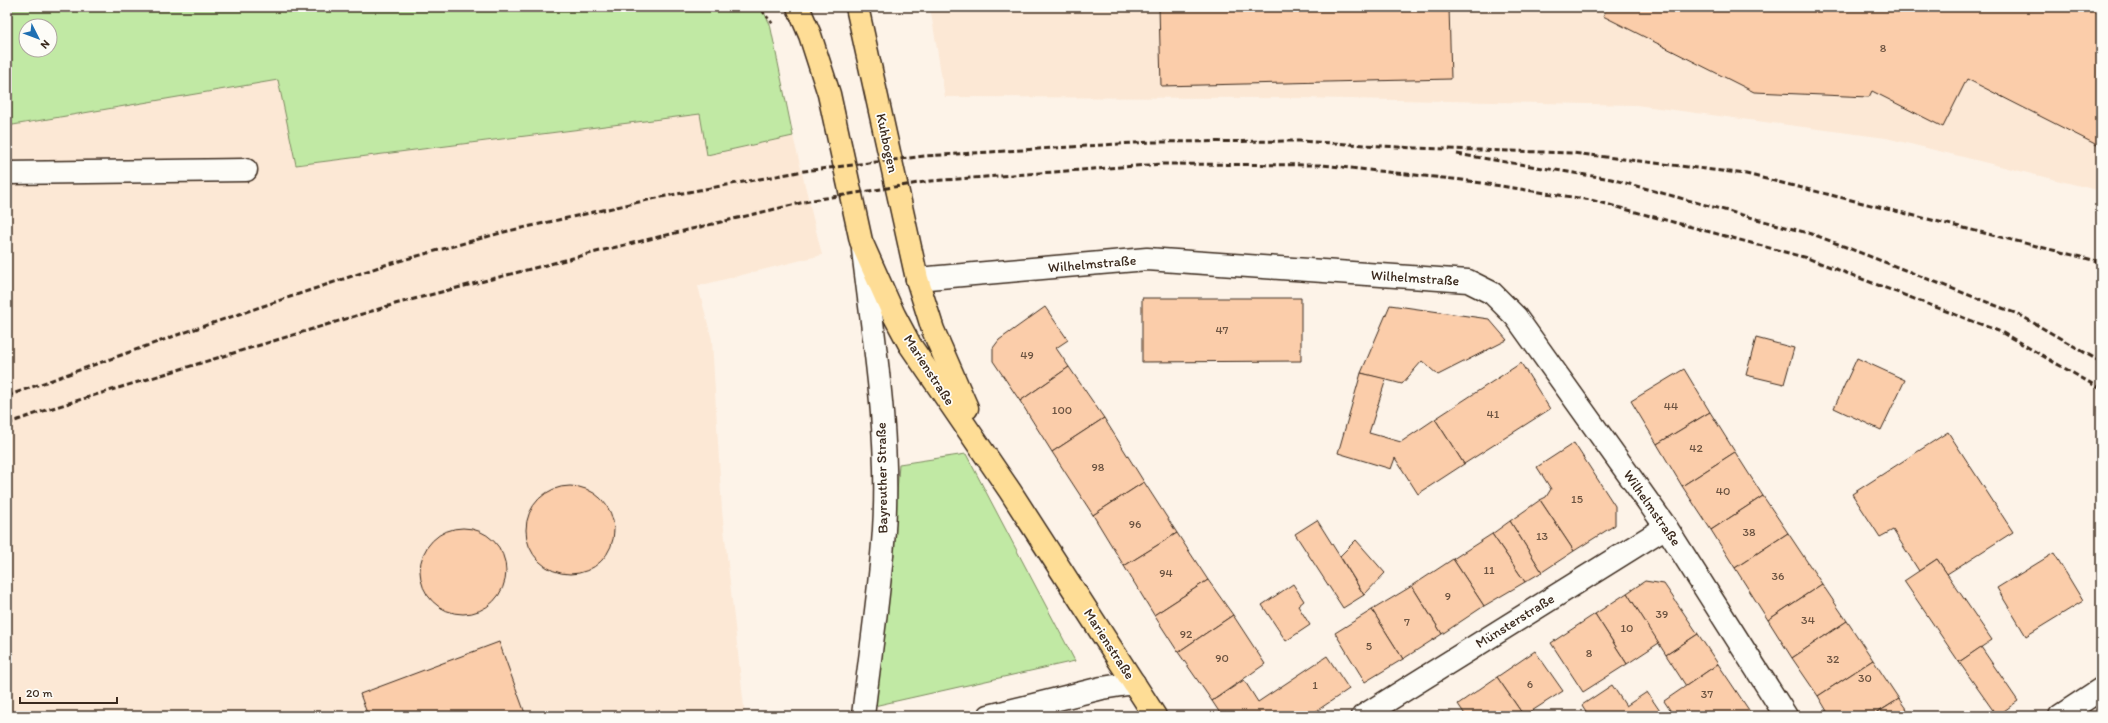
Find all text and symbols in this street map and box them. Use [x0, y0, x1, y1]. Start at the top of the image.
north arrow [18, 18, 58, 58]
text: N [38, 37, 52, 51]
house number: 8 [1880, 41, 1887, 55]
street label: Kuhbogen [872, 112, 902, 174]
street label: Wilhelmstraße [1047, 252, 1137, 276]
street label: Wilhelmstraße [1370, 266, 1460, 290]
house number: 47 [1215, 323, 1229, 337]
street label: Marienstraße [900, 331, 958, 409]
house number: 49 [1020, 348, 1034, 362]
house number: 44 [1664, 399, 1678, 413]
house number: 100 [1052, 403, 1072, 417]
house number: 41 [1487, 407, 1500, 421]
street label: Bayreuther Straße [873, 422, 891, 534]
house number: 42 [1689, 441, 1703, 455]
house number: 98 [1092, 460, 1105, 474]
street label: Wilhelmstraße [1620, 467, 1685, 549]
house number: 40 [1716, 484, 1730, 498]
house number: 15 [1571, 492, 1583, 506]
house number: 96 [1129, 517, 1141, 531]
house number: 38 [1742, 525, 1756, 539]
house number: 13 [1536, 529, 1549, 543]
house number: 11 [1483, 563, 1495, 577]
house number: 94 [1159, 566, 1173, 580]
house number: 36 [1772, 569, 1784, 583]
house number: 9 [1445, 589, 1451, 603]
street label: Münsterstraße [1472, 590, 1558, 652]
street label: Marienstraße [1080, 605, 1138, 683]
house number: 39 [1656, 607, 1668, 621]
house number: 34 [1801, 613, 1815, 627]
house number: 7 [1404, 615, 1410, 629]
house number: 10 [1621, 621, 1633, 635]
house number: 92 [1180, 627, 1193, 641]
house number: 5 [1366, 639, 1372, 653]
house number: 8 [1586, 646, 1593, 660]
house number: 90 [1215, 651, 1229, 665]
house number: 32 [1827, 652, 1840, 666]
house number: 30 [1858, 671, 1872, 685]
house number: 6 [1527, 677, 1533, 691]
house number: 1 [1312, 678, 1318, 692]
scale bar [20, 679, 117, 705]
text: 20 m [26, 686, 53, 700]
house number: 37 [1701, 687, 1713, 701]

